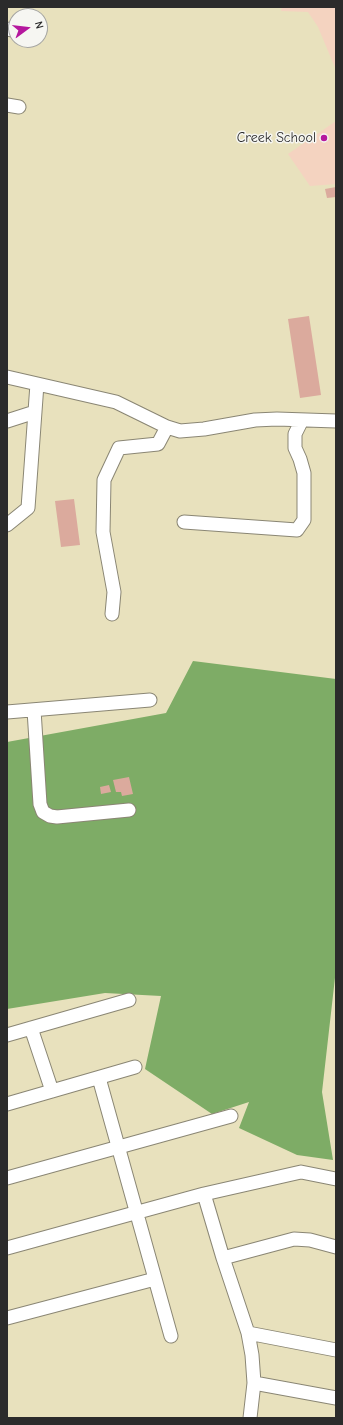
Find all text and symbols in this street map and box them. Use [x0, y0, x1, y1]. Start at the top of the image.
north arrow [8, 8, 48, 48]
text: N [32, 20, 46, 30]
place label: Creek School [237, 130, 316, 146]
marker: Creek School [319, 133, 329, 143]

